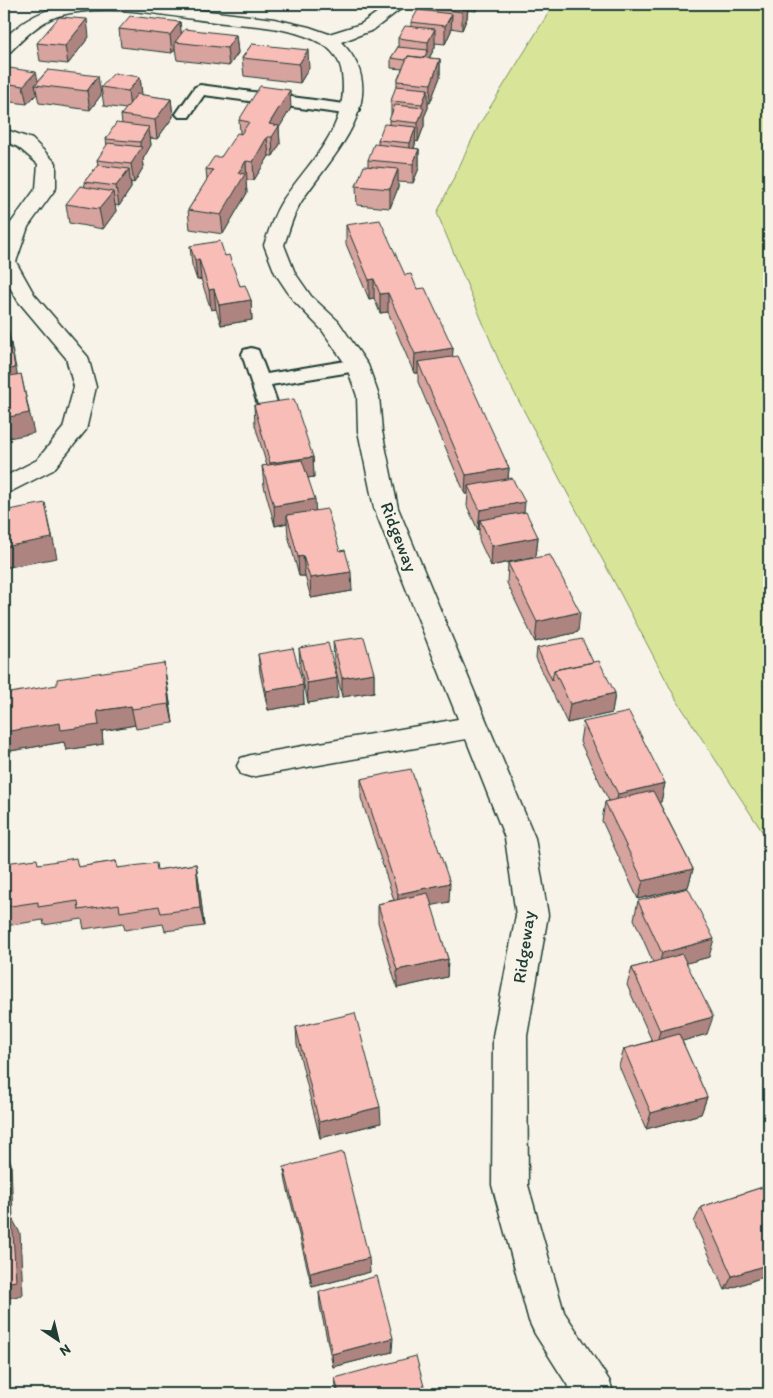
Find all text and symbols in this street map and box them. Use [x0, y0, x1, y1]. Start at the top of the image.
street label: Ridgeway [376, 499, 423, 576]
street label: Ridgeway [508, 909, 540, 985]
north arrow [32, 1316, 82, 1366]
text: N [56, 1341, 74, 1360]

